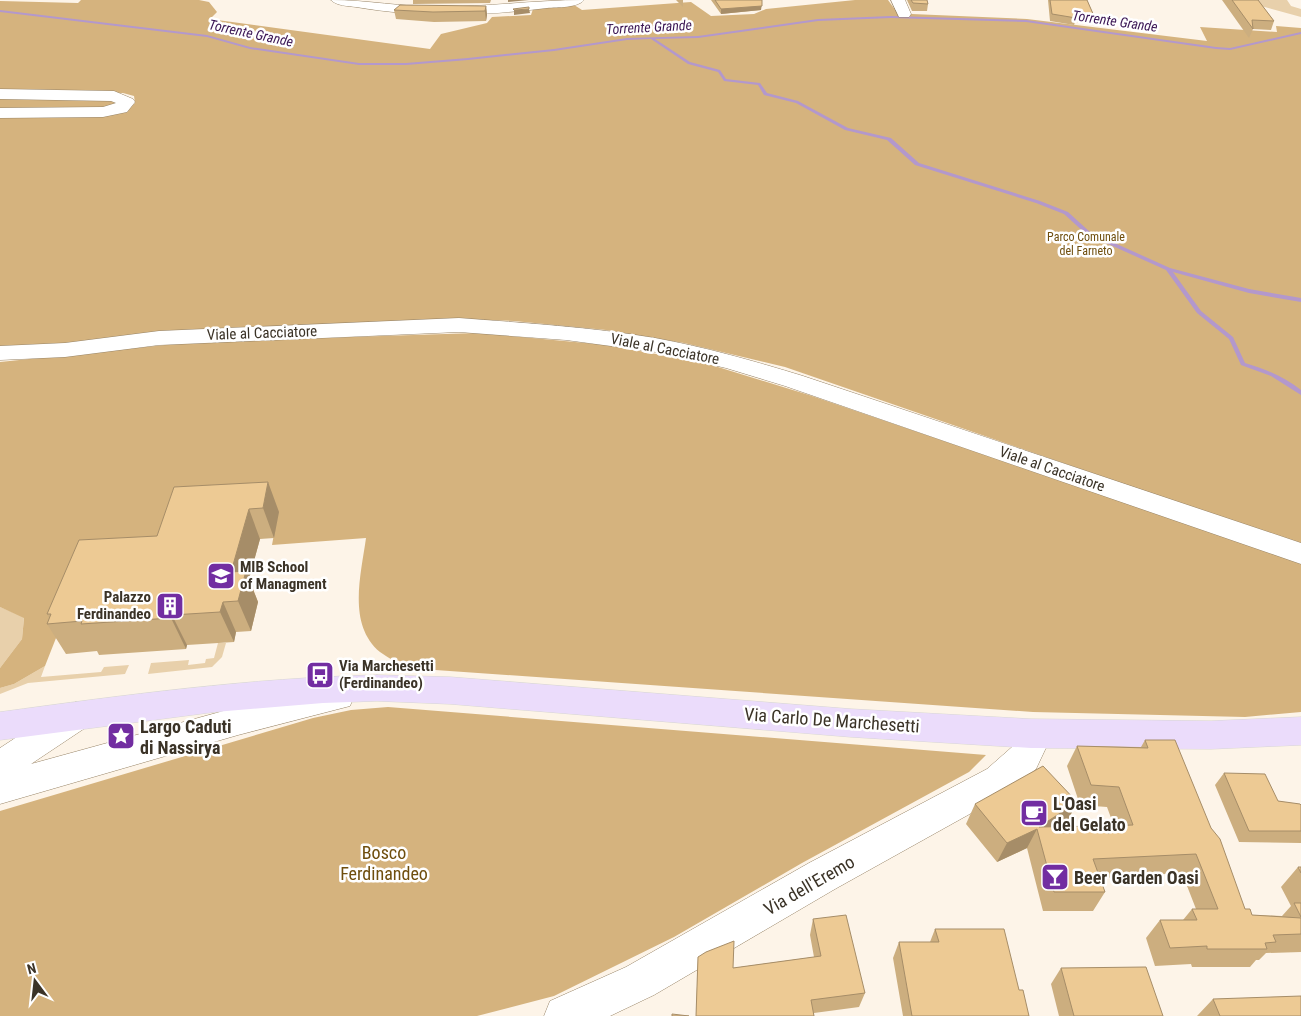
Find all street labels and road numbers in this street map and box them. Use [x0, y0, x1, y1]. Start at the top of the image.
street label: Viale al Cacciatore [206, 322, 318, 344]
street label: Viale al Cacciatore [609, 330, 721, 368]
street label: Viale al Cacciatore [997, 443, 1107, 495]
street label: Via Carlo De Marchesetti [744, 703, 920, 737]
street label: Via dell'Eremo [760, 851, 858, 919]

